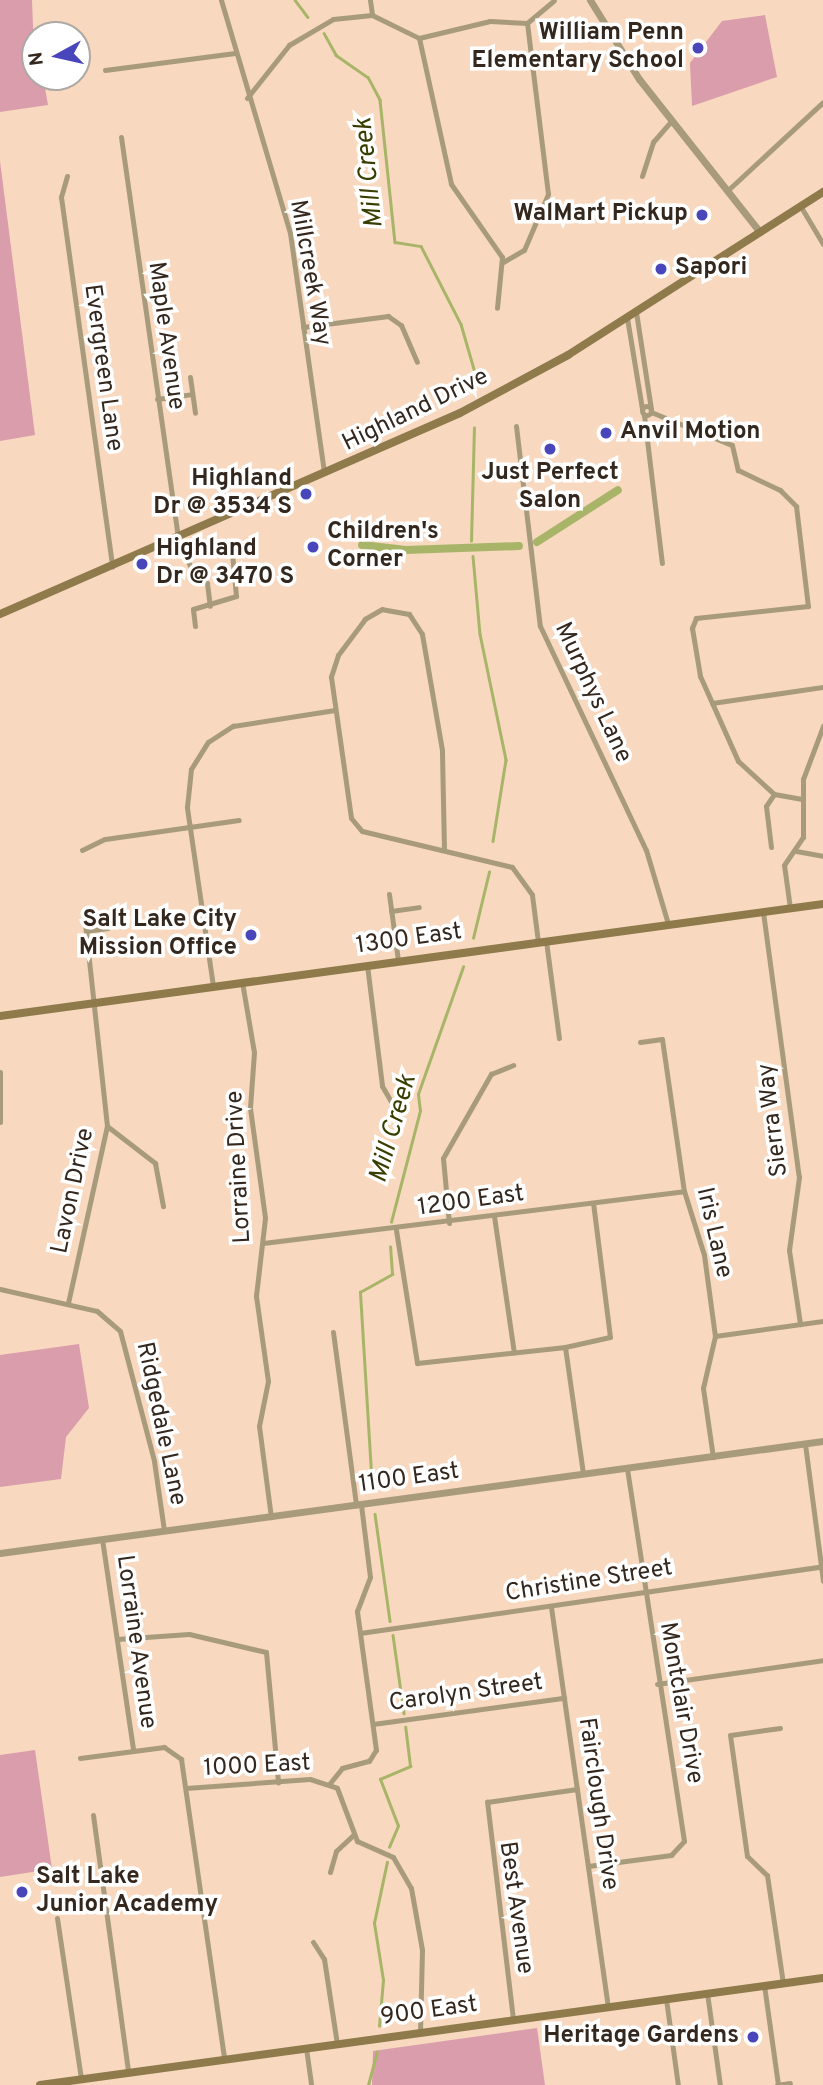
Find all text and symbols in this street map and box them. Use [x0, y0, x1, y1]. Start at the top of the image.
place label: William Penn Elementary School [472, 20, 684, 76]
north arrow [21, 21, 91, 91]
marker: William Penn Elementary School [690, 40, 706, 56]
text: N [24, 50, 50, 67]
water label: Mill Creek [349, 116, 391, 230]
street label: Millcreek Way [282, 198, 336, 348]
place label: WalMart Pickup [514, 201, 688, 229]
marker: WalMart Pickup [694, 207, 710, 223]
place label: Sapori [675, 255, 747, 283]
street label: Maple Avenue [140, 260, 190, 412]
marker: Sapori [653, 261, 669, 277]
street label: Evergreen Lane [76, 283, 128, 453]
street label: Highland Drive [338, 363, 494, 459]
place label: Anvil Motion [620, 419, 761, 447]
marker: Anvil Motion [598, 425, 614, 441]
marker: Just Perfect Salon [542, 441, 558, 457]
place label: Just Perfect Salon [481, 460, 619, 516]
place label: Highland Dr @ 3534 S [153, 466, 292, 522]
marker: Highland Dr @ 3534 S [298, 486, 314, 502]
place label: Children's Corner [327, 519, 439, 575]
place label: Highland Dr @ 3470 S [156, 536, 294, 592]
marker: Children's Corner [305, 539, 321, 555]
marker: Highland Dr @ 3470 S [134, 556, 150, 572]
street label: Murphys Lane [547, 618, 637, 768]
place label: Salt Lake City Mission Office [79, 907, 237, 963]
street label: 1300 East [354, 918, 464, 962]
marker: Salt Lake City Mission Office [243, 927, 259, 943]
street label: Sierra Way [753, 1061, 795, 1179]
water label: Mill Creek [364, 1071, 424, 1187]
street label: Lorraine Drive [222, 1090, 258, 1244]
street label: Lavon Drive [47, 1126, 101, 1256]
street label: 1200 East [416, 1180, 526, 1224]
street label: Iris Lane [689, 1185, 737, 1281]
street label: Ridgedale Lane [129, 1340, 191, 1508]
street label: 1100 East [357, 1458, 461, 1500]
street label: Lorraine Avenue [108, 1553, 162, 1731]
street label: Christine Street [503, 1555, 675, 1609]
street label: Montclair Drive [652, 1620, 708, 1786]
street label: Carolyn Street [387, 1669, 545, 1719]
street label: Fairclough Drive [571, 1716, 623, 1892]
street label: 1000 East [203, 1750, 311, 1784]
street label: Best Avenue [491, 1839, 539, 1977]
place label: Salt Lake Junior Academy [36, 1864, 219, 1920]
marker: Salt Lake Junior Academy [14, 1884, 30, 1900]
street label: 900 East [379, 1991, 479, 2033]
place label: Heritage Gardens [543, 2023, 739, 2051]
marker: Heritage Gardens [745, 2029, 761, 2045]

